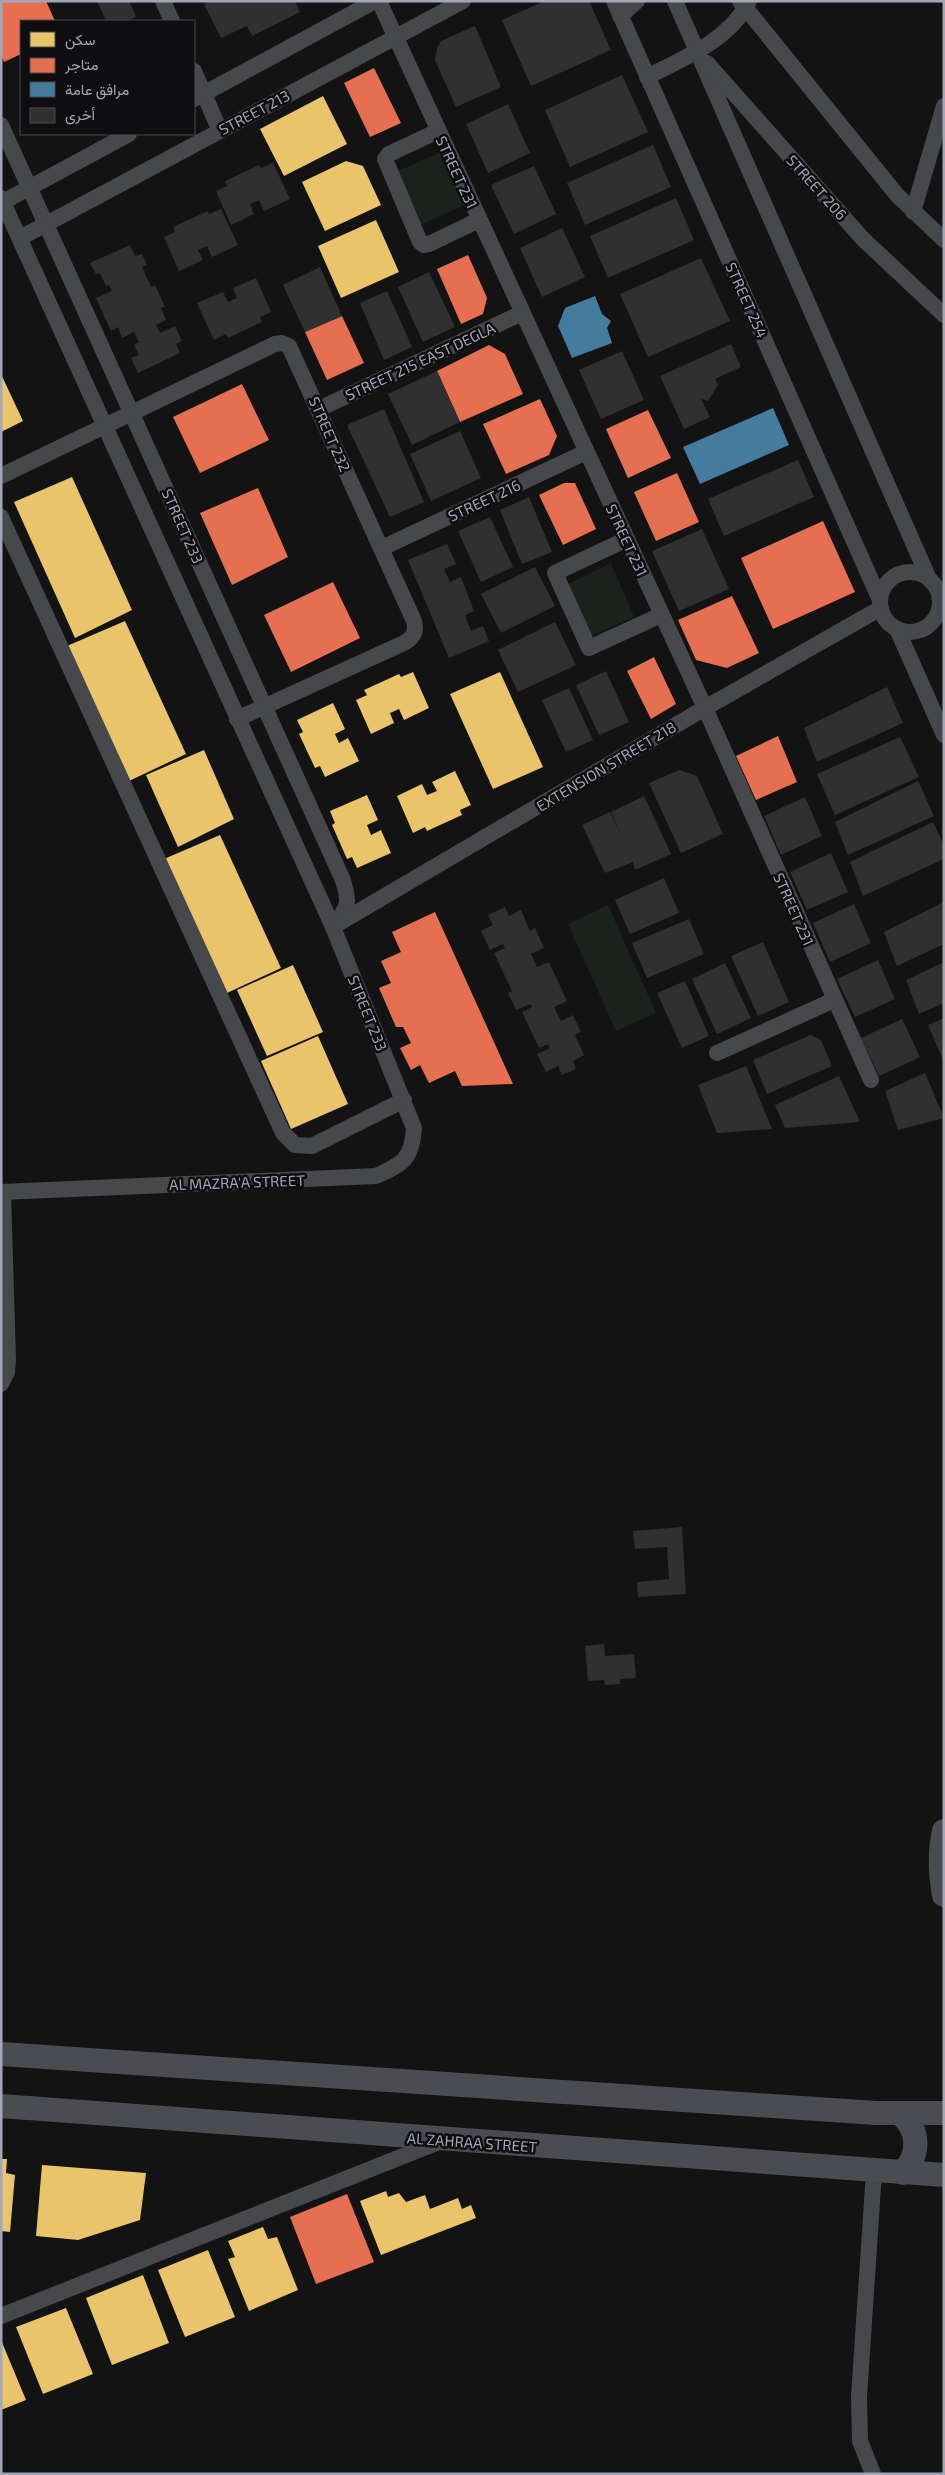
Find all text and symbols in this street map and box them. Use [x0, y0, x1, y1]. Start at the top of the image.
legend [20, 20, 195, 135]
text: سكن [65, 30, 95, 50]
text: متاجر [64, 55, 99, 74]
text: مرافق عامة [65, 80, 129, 100]
street label: STREET 213 [215, 86, 293, 138]
text: أخرى [65, 105, 95, 125]
street label: STREET 231 [432, 133, 482, 211]
street label: STREET 206 [783, 151, 851, 223]
street label: STREET 254 [722, 260, 772, 340]
street label: STREET 215 EAST DEGLA [342, 318, 498, 404]
street label: STREET 232 [305, 394, 355, 474]
street label: STREET 216 [445, 475, 523, 525]
street label: STREET 233 [159, 486, 207, 566]
street label: STREET 231 [602, 501, 652, 579]
street label: EXTENSION STREET 218 [533, 717, 679, 815]
street label: STREET 231 [770, 870, 818, 948]
street label: STREET 233 [345, 973, 391, 1053]
street label: AL MAZRA'A STREET [169, 1171, 305, 1193]
street label: AL ZAHRAA STREET [406, 2128, 538, 2156]

